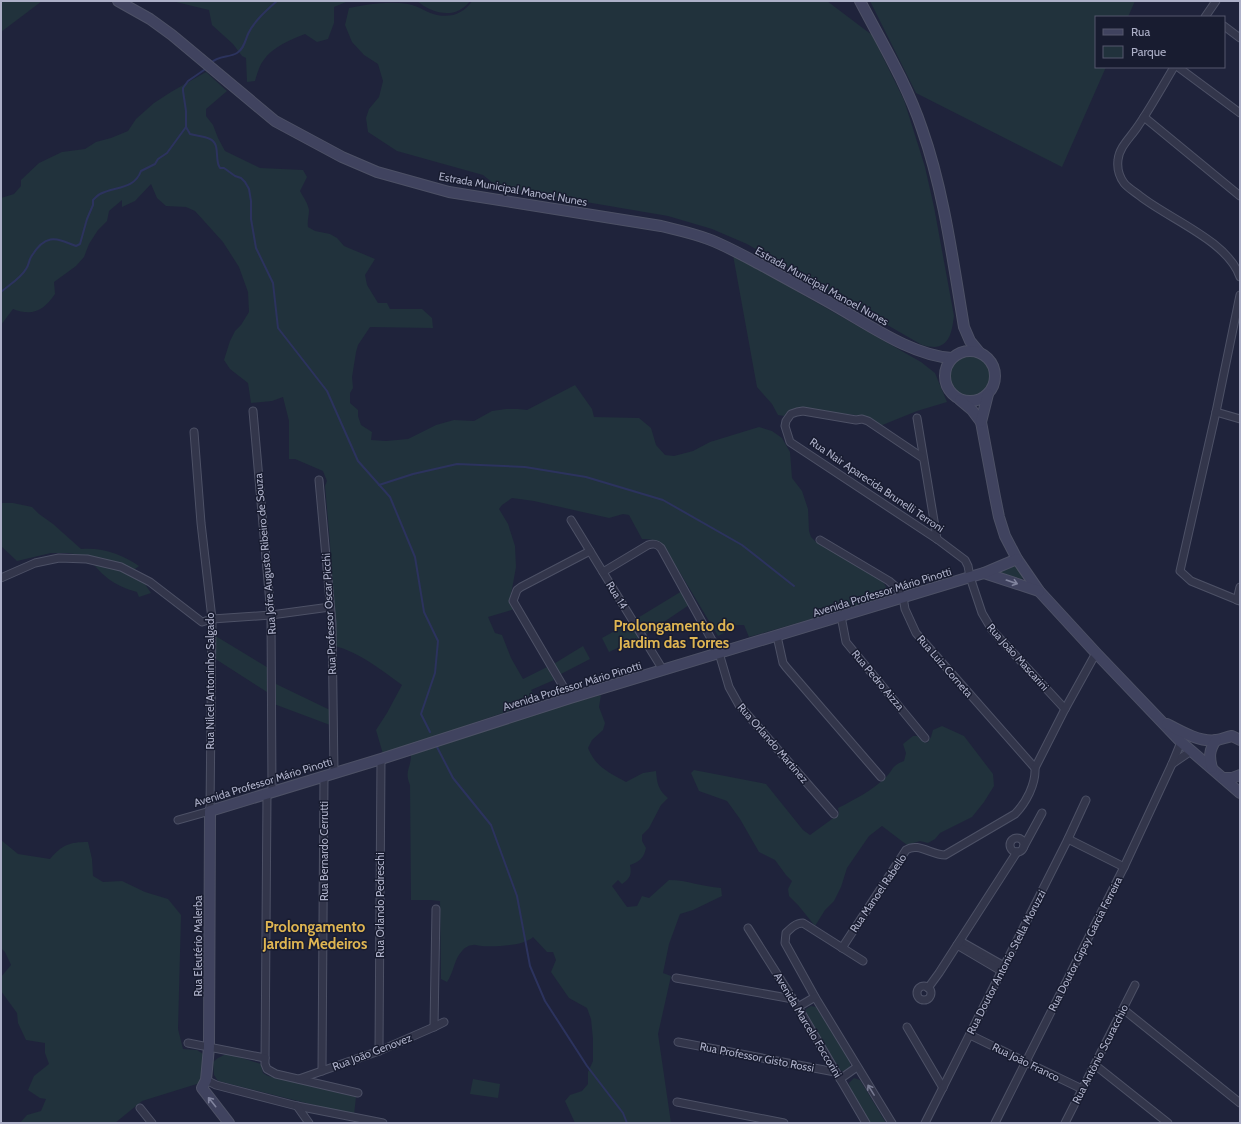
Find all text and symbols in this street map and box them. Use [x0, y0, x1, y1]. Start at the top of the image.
legend [1095, 16, 1225, 68]
text: Rua [1131, 24, 1150, 39]
text: Parque [1131, 44, 1166, 59]
street label: Estrada Municipal Manoel Nunes [438, 169, 589, 209]
street label: Estrada Municipal Manoel Nunes [753, 243, 892, 329]
street label: Rua Nair Aparecida Brunelli Terroni [807, 435, 947, 535]
street label: Rua Jofre Augusto Ribeiro de Souza [251, 472, 279, 635]
street label: Rua Professor Oscar Picchi [319, 553, 339, 675]
street label: Avenida Professor Mário Pinotti [811, 564, 953, 620]
street label: Rua 14 [603, 579, 631, 612]
one-way arrow [1005, 579, 1018, 586]
street label: Rua Nilcel Antoninho Salgado [203, 612, 217, 750]
district label: Prolongamento do Jardim das Torres [613, 617, 735, 652]
street label: Rua João Mascarini [984, 620, 1052, 694]
street label: Rua Luiz Corneta [914, 632, 976, 701]
street label: Rua Pedro Aizza [849, 647, 908, 714]
street label: Avenida Professor Mário Pinotti [501, 658, 643, 714]
street label: Rua Orlando Martinez [735, 700, 811, 786]
street label: Avenida Professor Mário Pinotti [192, 754, 334, 810]
street label: Rua Bernardo Cerrutti [317, 801, 331, 901]
street label: Rua Manoel Rabello [847, 851, 909, 935]
street label: Rua Orlando Pedreschi [373, 852, 387, 958]
street label: Rua Doutor Gipsy Garcia Ferreira [1045, 874, 1125, 1014]
street label: Rua Doutor Antonio Stella Moruzzi [963, 887, 1049, 1037]
street label: Rua Eleutério Malerba [191, 895, 205, 996]
district label: Prolongamento Jardim Medeiros [262, 918, 367, 953]
street label: Avenida Marcelo Foccorini [771, 970, 845, 1080]
street label: Rua Antônio Scuracchio [1069, 1002, 1131, 1106]
street label: Rua João Genovez [330, 1030, 414, 1074]
street label: Rua Professor Gisto Rossi [699, 1039, 815, 1075]
street label: Rua João Franco [990, 1040, 1062, 1084]
one-way arrow [867, 1085, 875, 1096]
one-way arrow [208, 1097, 216, 1108]

